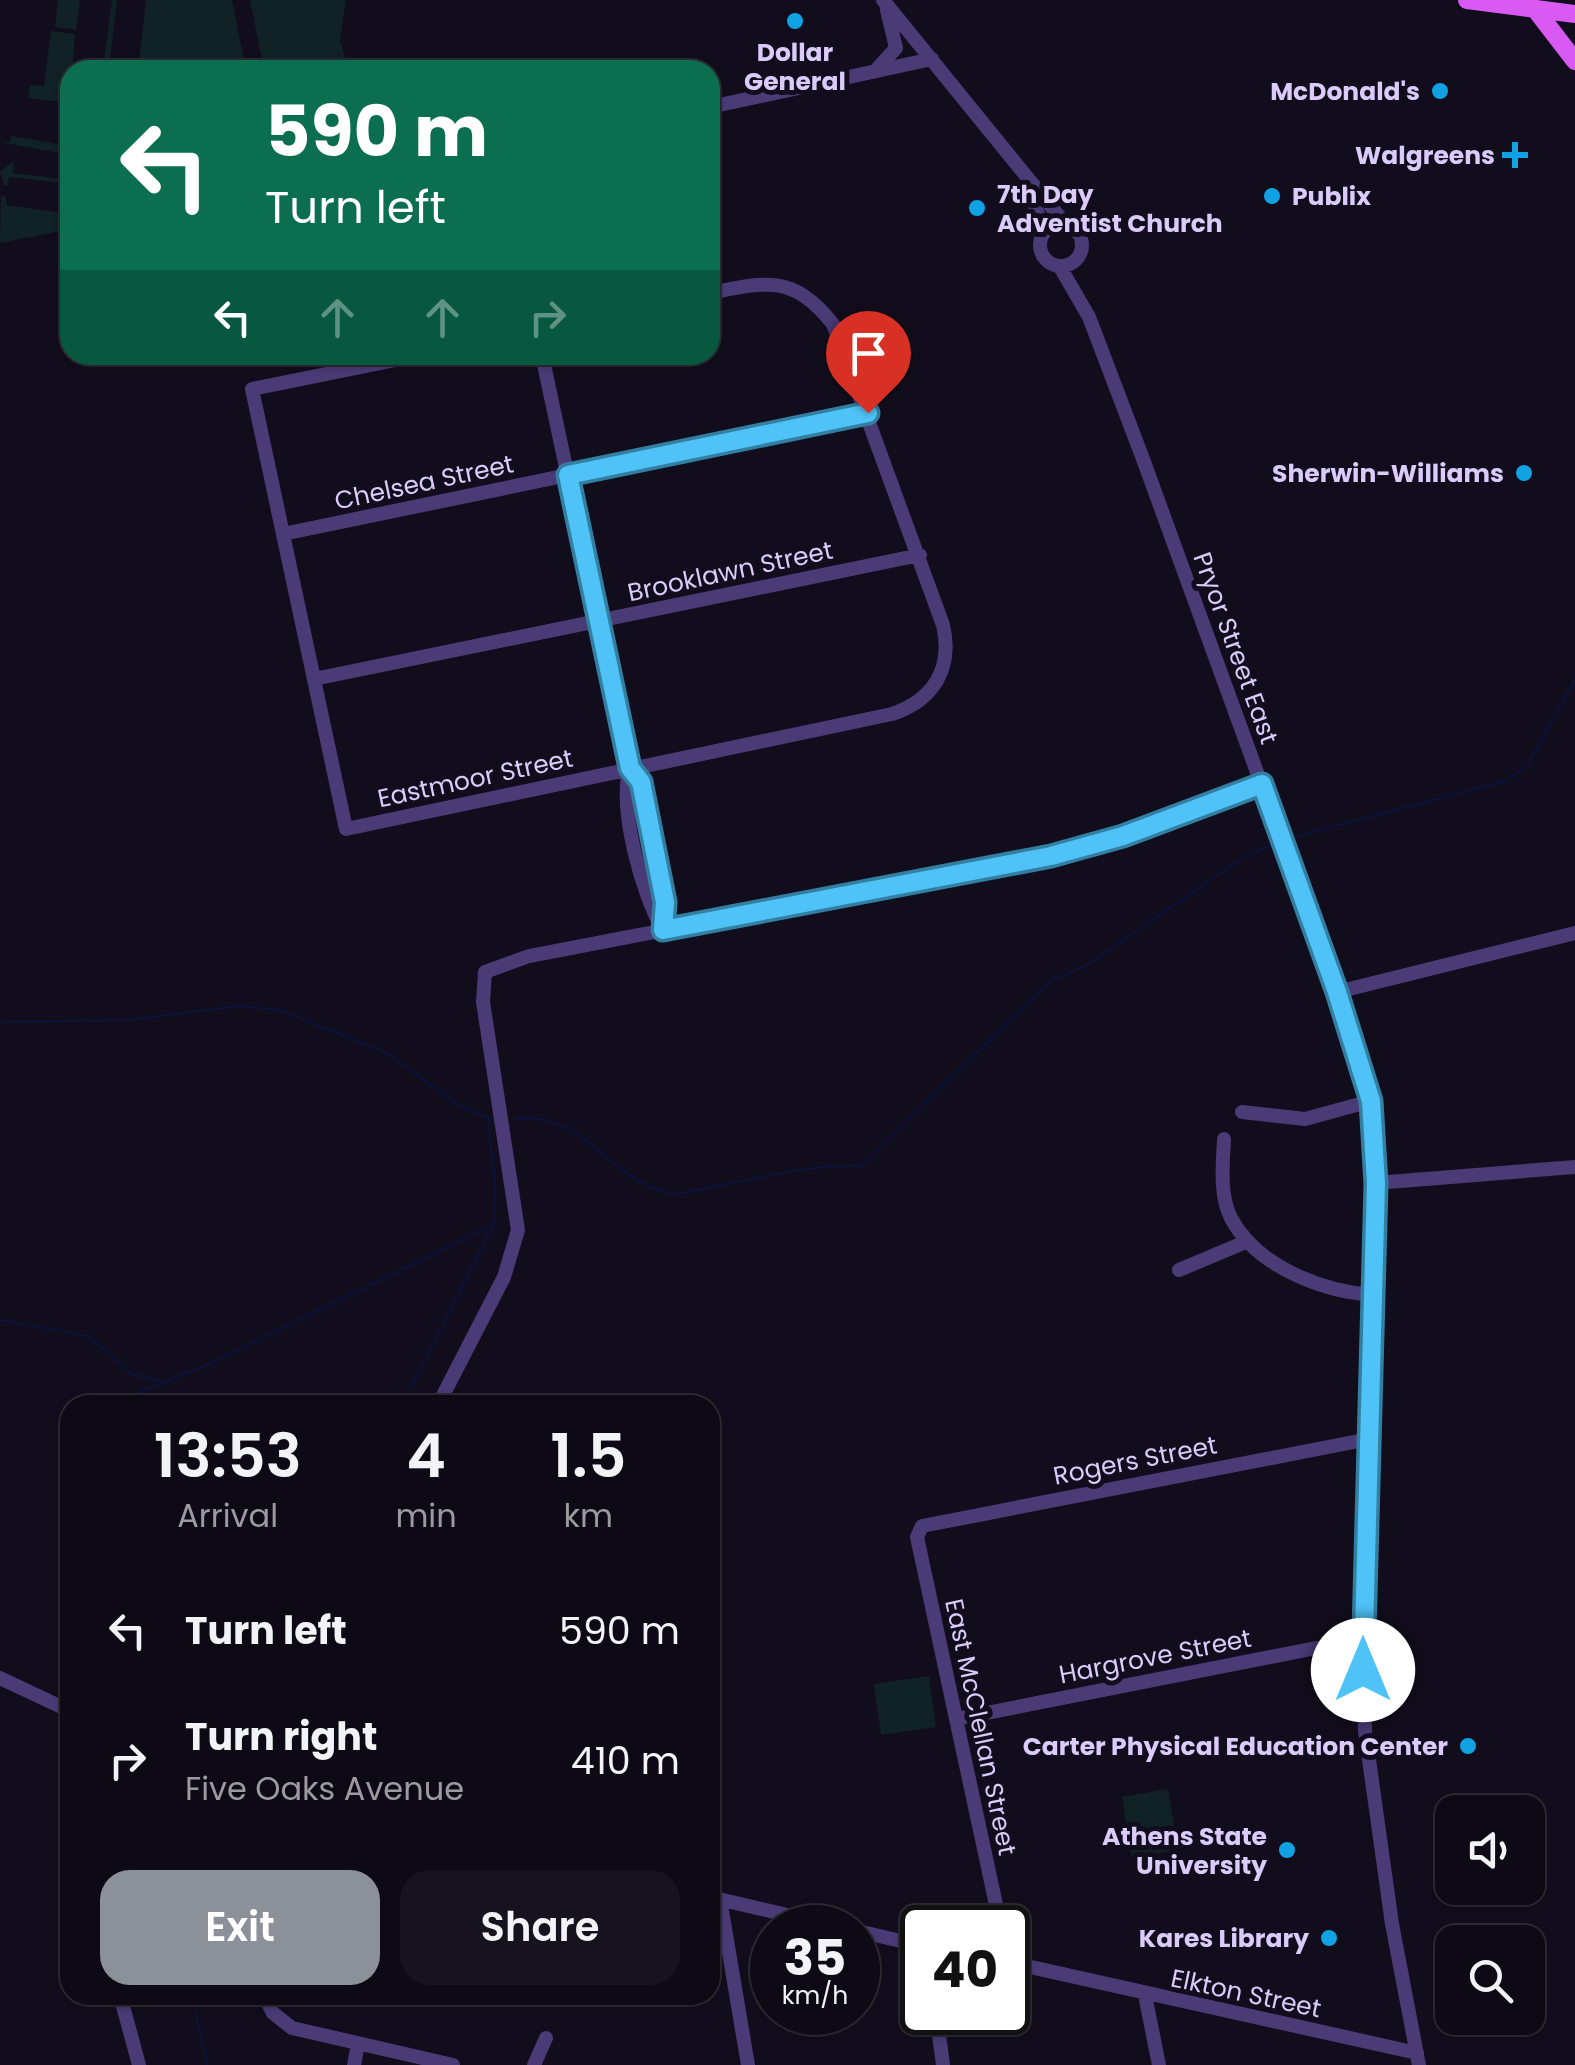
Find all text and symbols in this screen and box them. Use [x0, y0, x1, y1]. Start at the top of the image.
marker: Dollar General [784, 10, 806, 32]
place label: Dollar General [744, 35, 846, 99]
place label: McDonald's [1270, 74, 1420, 109]
marker: McDonald's [1429, 80, 1451, 102]
text: 590 m [265, 82, 488, 181]
icon: left [100, 100, 230, 230]
place label: Walgreens [1355, 138, 1495, 173]
marker: Walgreens [1504, 144, 1526, 166]
text: Turn left [265, 176, 446, 239]
place label: 7th Day Adventist Church [997, 177, 1223, 241]
place label: Publix [1292, 179, 1371, 214]
marker: Publix [1261, 185, 1283, 207]
marker: 7th Day Adventist Church [966, 197, 988, 219]
icon: left [205, 290, 260, 345]
icon: ahead [310, 290, 365, 345]
icon: ahead [415, 290, 470, 345]
icon: right [520, 290, 575, 345]
pin [826, 311, 911, 414]
icon: arrive [841, 326, 896, 381]
street label: Chelsea Street [331, 446, 517, 519]
place label: Sherwin-Williams [1272, 456, 1504, 491]
marker: Sherwin-Williams [1513, 462, 1535, 484]
street label: Brooklawn Street [624, 533, 836, 610]
street label: Pryor Street East [1185, 547, 1286, 749]
street label: Eastmoor Street [374, 741, 576, 816]
text: 13:53 [154, 1414, 302, 1498]
text: 4 [406, 1414, 446, 1498]
text: 1.5 [550, 1414, 626, 1498]
street label: Rogers Street [1050, 1427, 1220, 1493]
text: Arrival [177, 1493, 278, 1538]
text: min [395, 1493, 457, 1538]
text: km [564, 1493, 613, 1538]
street label: East McClellan Street [936, 1596, 1025, 1859]
icon: left [100, 1603, 155, 1658]
text: Turn left [185, 1604, 347, 1657]
text: 590 m [559, 1604, 680, 1657]
position arrow [1311, 1618, 1415, 1722]
street label: Hargrove Street [1056, 1621, 1254, 1692]
text: Turn right [185, 1710, 377, 1763]
place label: Carter Physical Education Center [1023, 1729, 1448, 1764]
icon: right [100, 1733, 155, 1788]
text: 410 m [571, 1734, 680, 1787]
marker: Carter Physical Education Center [1457, 1735, 1479, 1757]
text: Five Oaks Avenue [185, 1766, 464, 1811]
map controls [1435, 1795, 1545, 2035]
button: sound [1435, 1795, 1545, 1905]
place label: Athens State University [1102, 1819, 1267, 1883]
marker: Athens State University [1276, 1839, 1298, 1861]
button: Exit [100, 1870, 380, 1985]
button: Share [400, 1870, 680, 1985]
speed limit sign: 40 [900, 1905, 1030, 2035]
place label: Kares Library [1139, 1921, 1309, 1956]
text: 35 [784, 1922, 846, 1993]
button: search [1435, 1925, 1545, 2035]
marker: Kares Library [1318, 1927, 1340, 1949]
street label: Elkton Street [1168, 1960, 1324, 2026]
text: km/h [782, 1978, 848, 2013]

